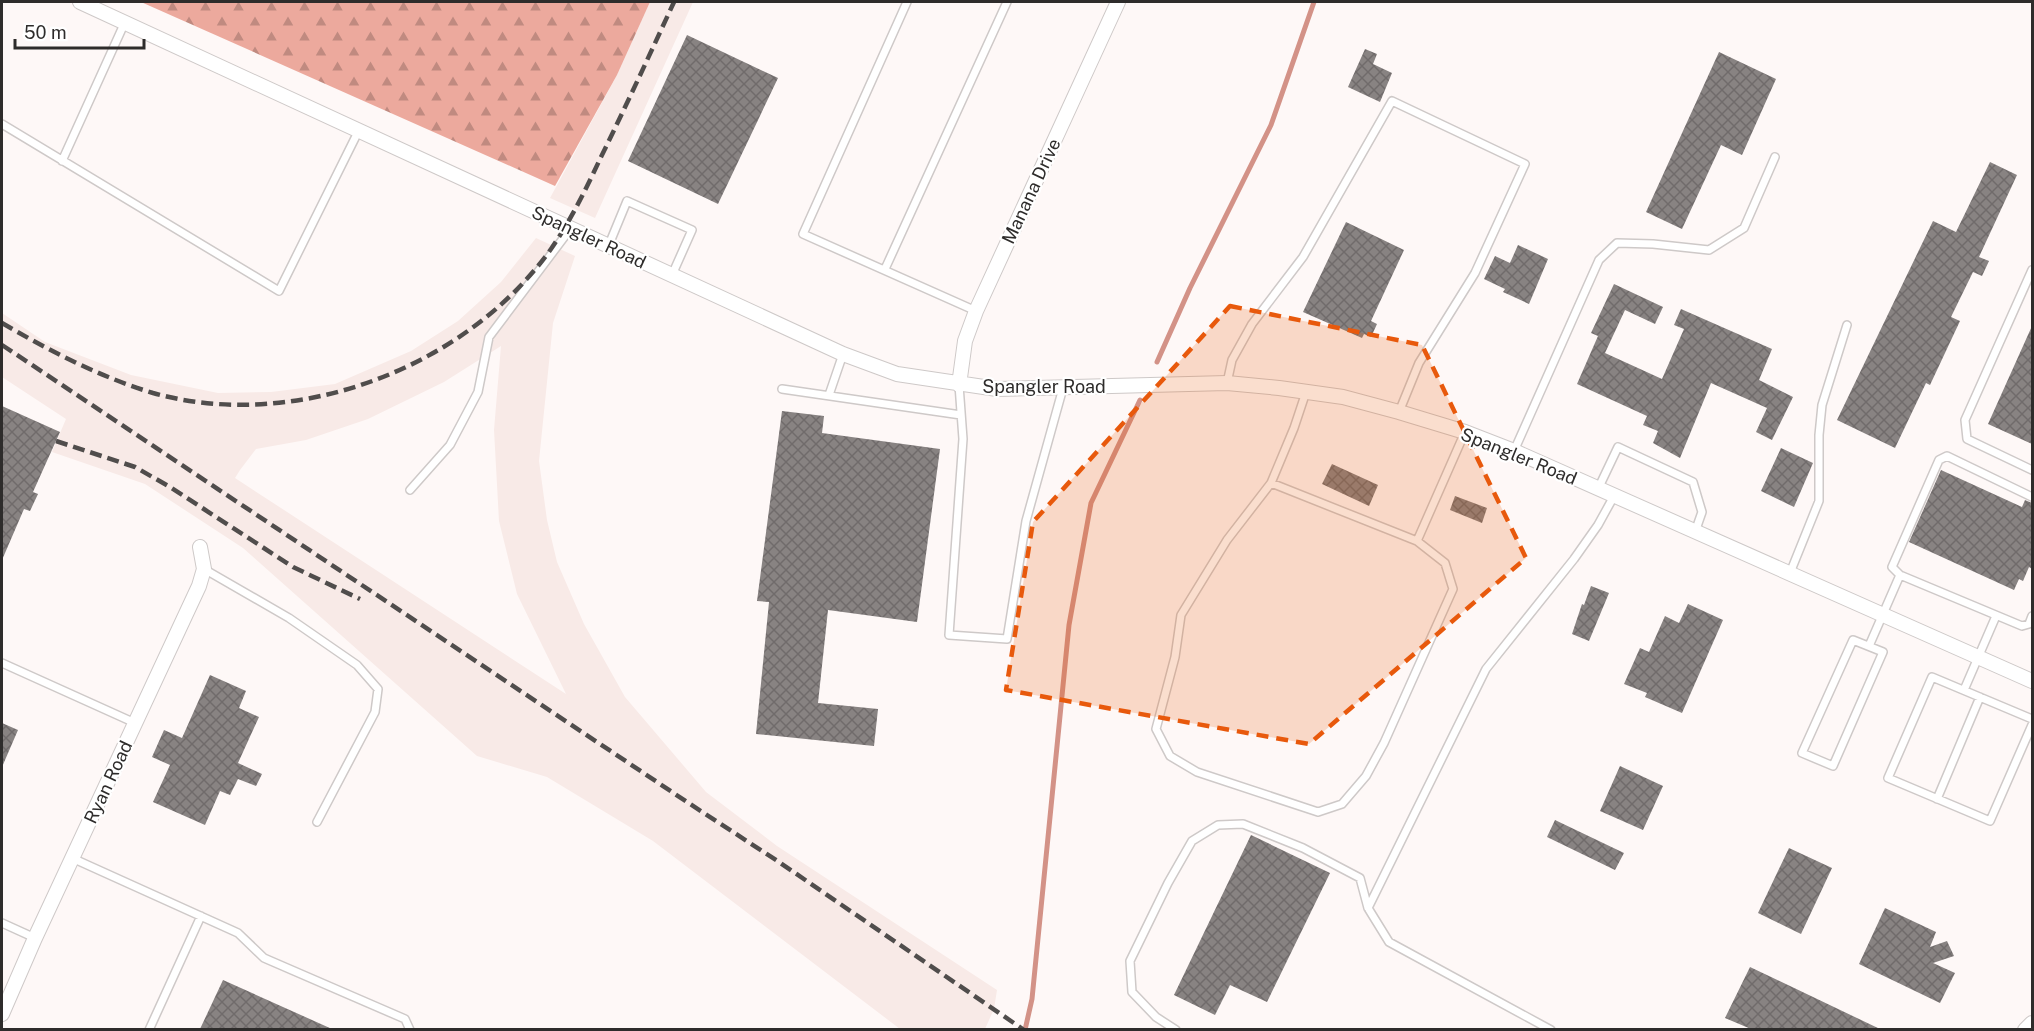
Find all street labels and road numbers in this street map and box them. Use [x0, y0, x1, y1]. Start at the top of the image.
street label: Manana Drive [997, 135, 1065, 247]
street label: Spangler Road [529, 201, 649, 273]
street label: Spangler Road [982, 376, 1106, 397]
street label: Spangler Road [1458, 423, 1580, 489]
street label: Ryan Road [80, 737, 136, 827]

